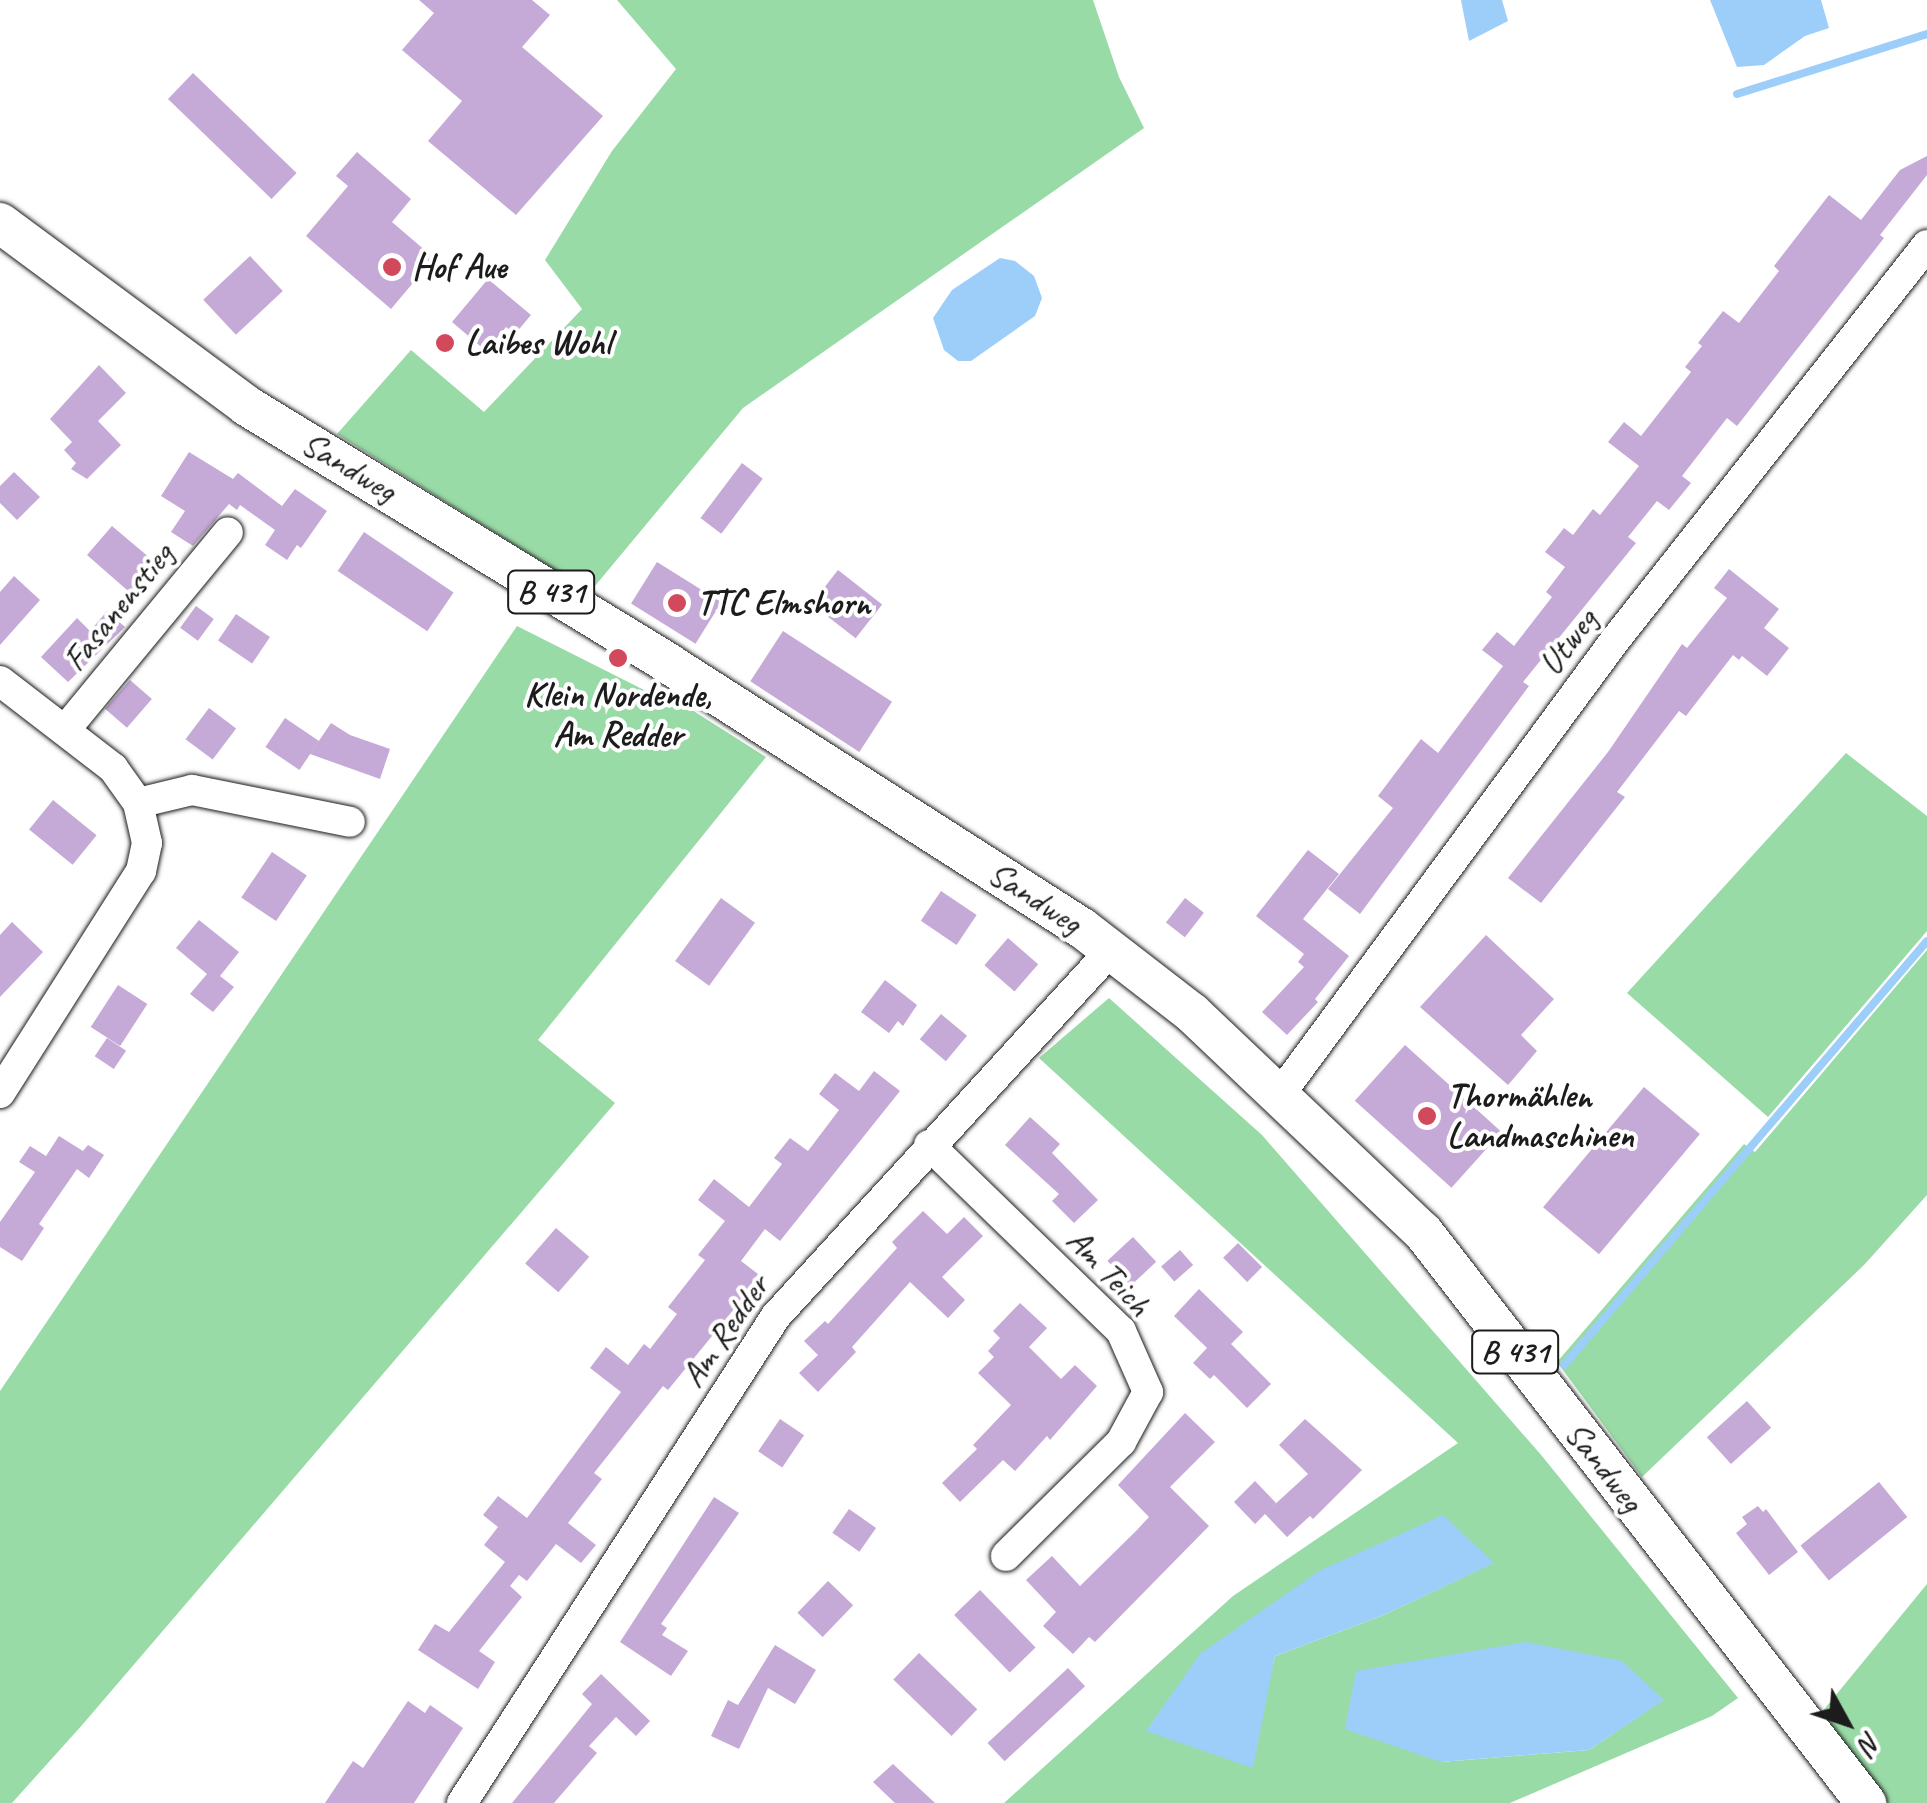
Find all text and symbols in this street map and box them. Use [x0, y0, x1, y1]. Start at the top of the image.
place label: Hof Aue [412, 246, 506, 288]
marker: Hof Aue [381, 256, 403, 278]
place label: Laibes Wohl [465, 322, 611, 364]
marker: Laibes Wohl [434, 332, 456, 354]
street label: Sandweg [294, 422, 404, 512]
street label: Fasanenstieg [54, 534, 182, 680]
road number: B 431 [506, 565, 596, 619]
place label: TTC Elmshorn [697, 582, 870, 624]
marker: TTC Elmshorn [666, 592, 688, 614]
street label: Utweg [1530, 601, 1606, 683]
marker: Klein Nordende, Am Redder [607, 647, 629, 669]
place label: Klein Nordende, Am Redder [524, 674, 712, 756]
street label: Sandweg [980, 852, 1090, 944]
place label: Thormählen Landmaschinen [1447, 1075, 1634, 1157]
marker: Thormählen Landmaschinen [1416, 1105, 1438, 1127]
street label: Am Teich [1058, 1219, 1160, 1325]
street label: Am Redder [671, 1267, 779, 1395]
road number: B 431 [1470, 1325, 1560, 1379]
street label: Sandweg [1556, 1413, 1652, 1521]
north arrow [1797, 1673, 1897, 1773]
text: N [1851, 1725, 1889, 1760]

